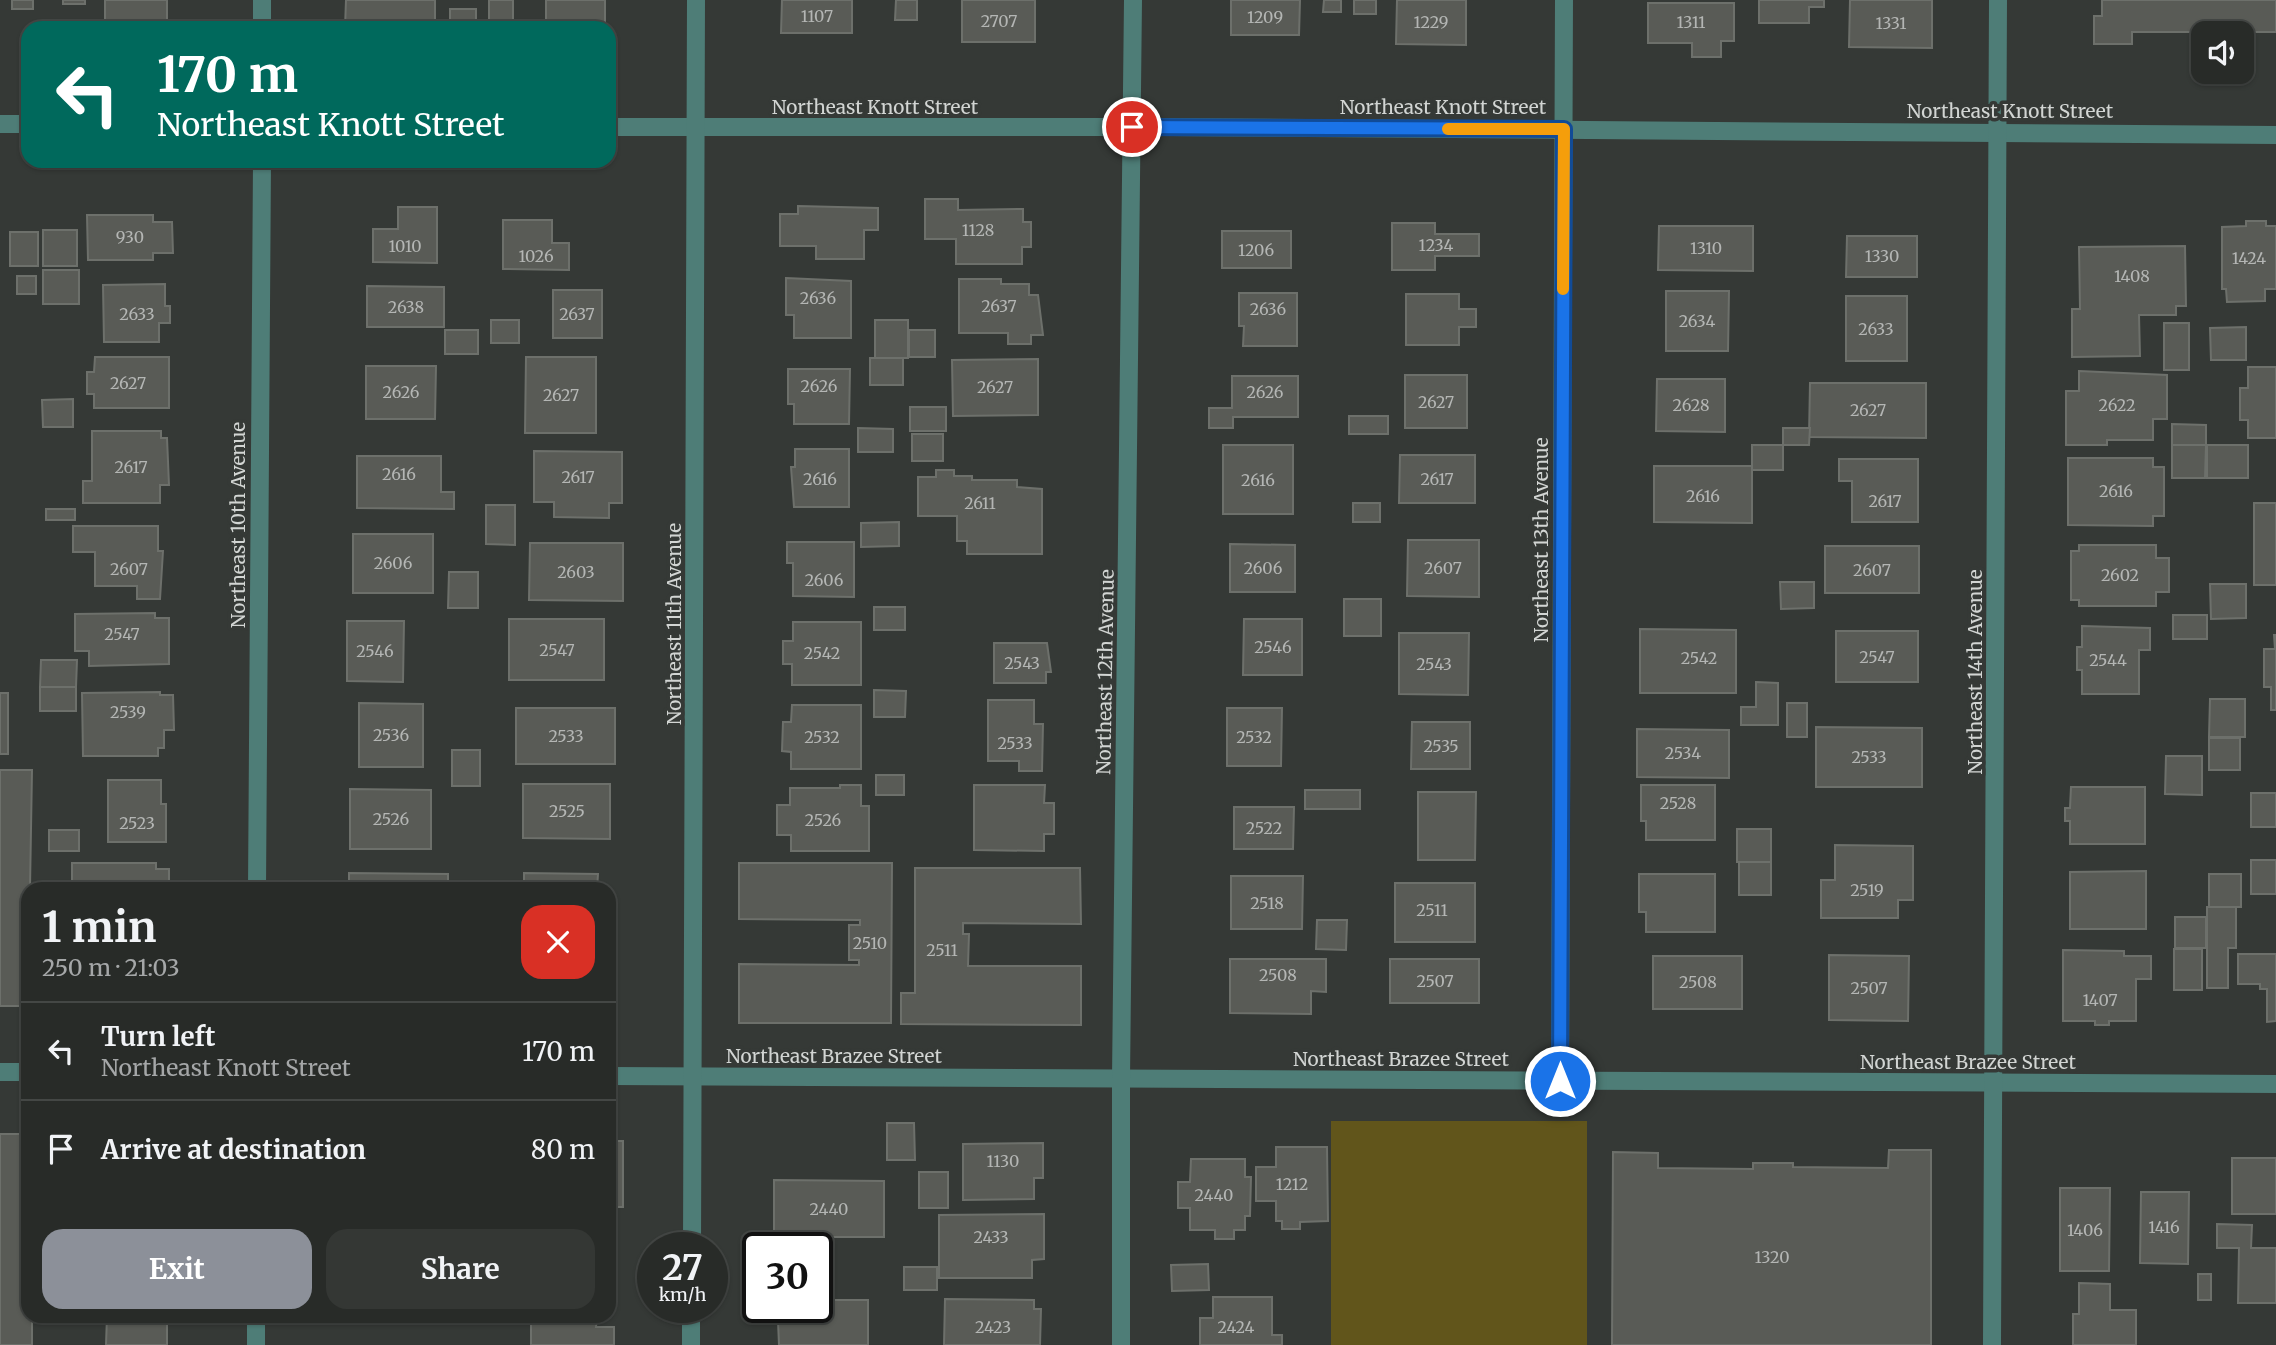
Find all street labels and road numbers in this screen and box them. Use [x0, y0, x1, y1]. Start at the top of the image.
street label: Northeast Knott Street [772, 95, 979, 119]
street label: Northeast Knott Street [1340, 95, 1547, 119]
street label: Northeast Knott Street [1907, 99, 2114, 123]
street label: Northeast 10th Avenue [226, 422, 250, 628]
street label: Northeast 13th Avenue [1529, 437, 1553, 643]
street label: Northeast 11th Avenue [662, 523, 686, 725]
street label: Northeast 12th Avenue [1091, 569, 1119, 775]
street label: Northeast 14th Avenue [1963, 569, 1987, 775]
street label: Northeast Brazee Street [726, 1044, 943, 1068]
street label: Northeast Brazee Street [1293, 1047, 1510, 1071]
street label: Northeast Brazee Street [1860, 1050, 2077, 1074]

